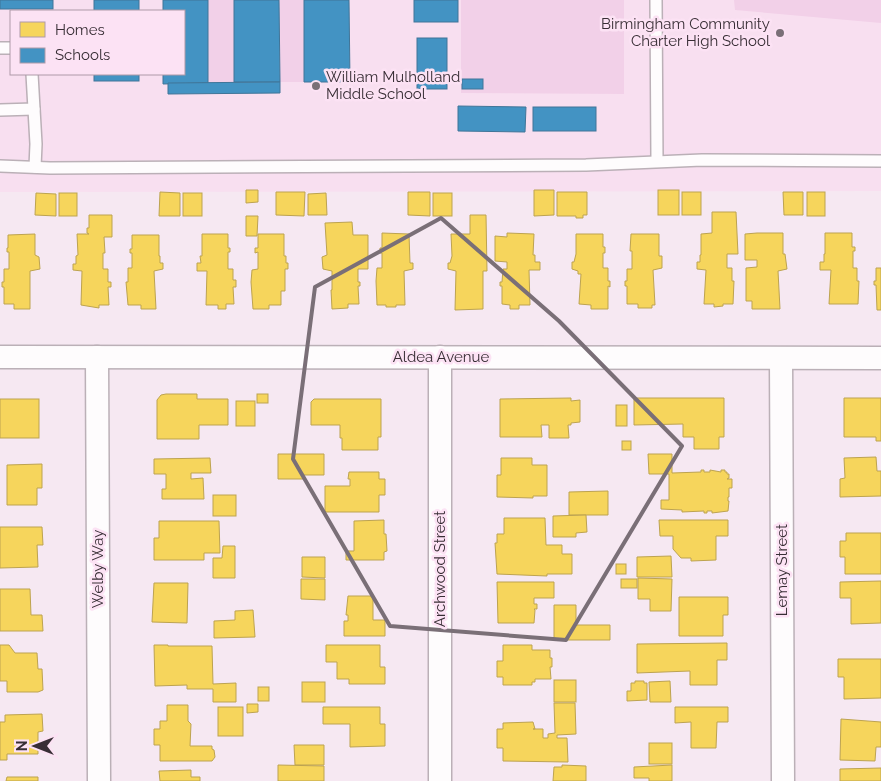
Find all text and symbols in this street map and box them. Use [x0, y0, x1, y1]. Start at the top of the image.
legend [10, 10, 185, 75]
place label: Birmingham Community Charter High School [601, 15, 771, 50]
text: Homes [55, 21, 105, 39]
marker: Birmingham Community Charter High School [774, 27, 786, 39]
text: Schools [55, 46, 110, 64]
place label: William Mulholland Middle School [326, 68, 460, 103]
marker: William Mulholland Middle School [310, 80, 322, 92]
street label: Aldea Avenue [393, 348, 489, 366]
street label: Archwood Street [431, 511, 449, 627]
street label: Lemay Street [773, 524, 791, 616]
street label: Welby Way [89, 530, 107, 608]
north arrow [10, 721, 60, 771]
text: N [14, 741, 30, 751]

